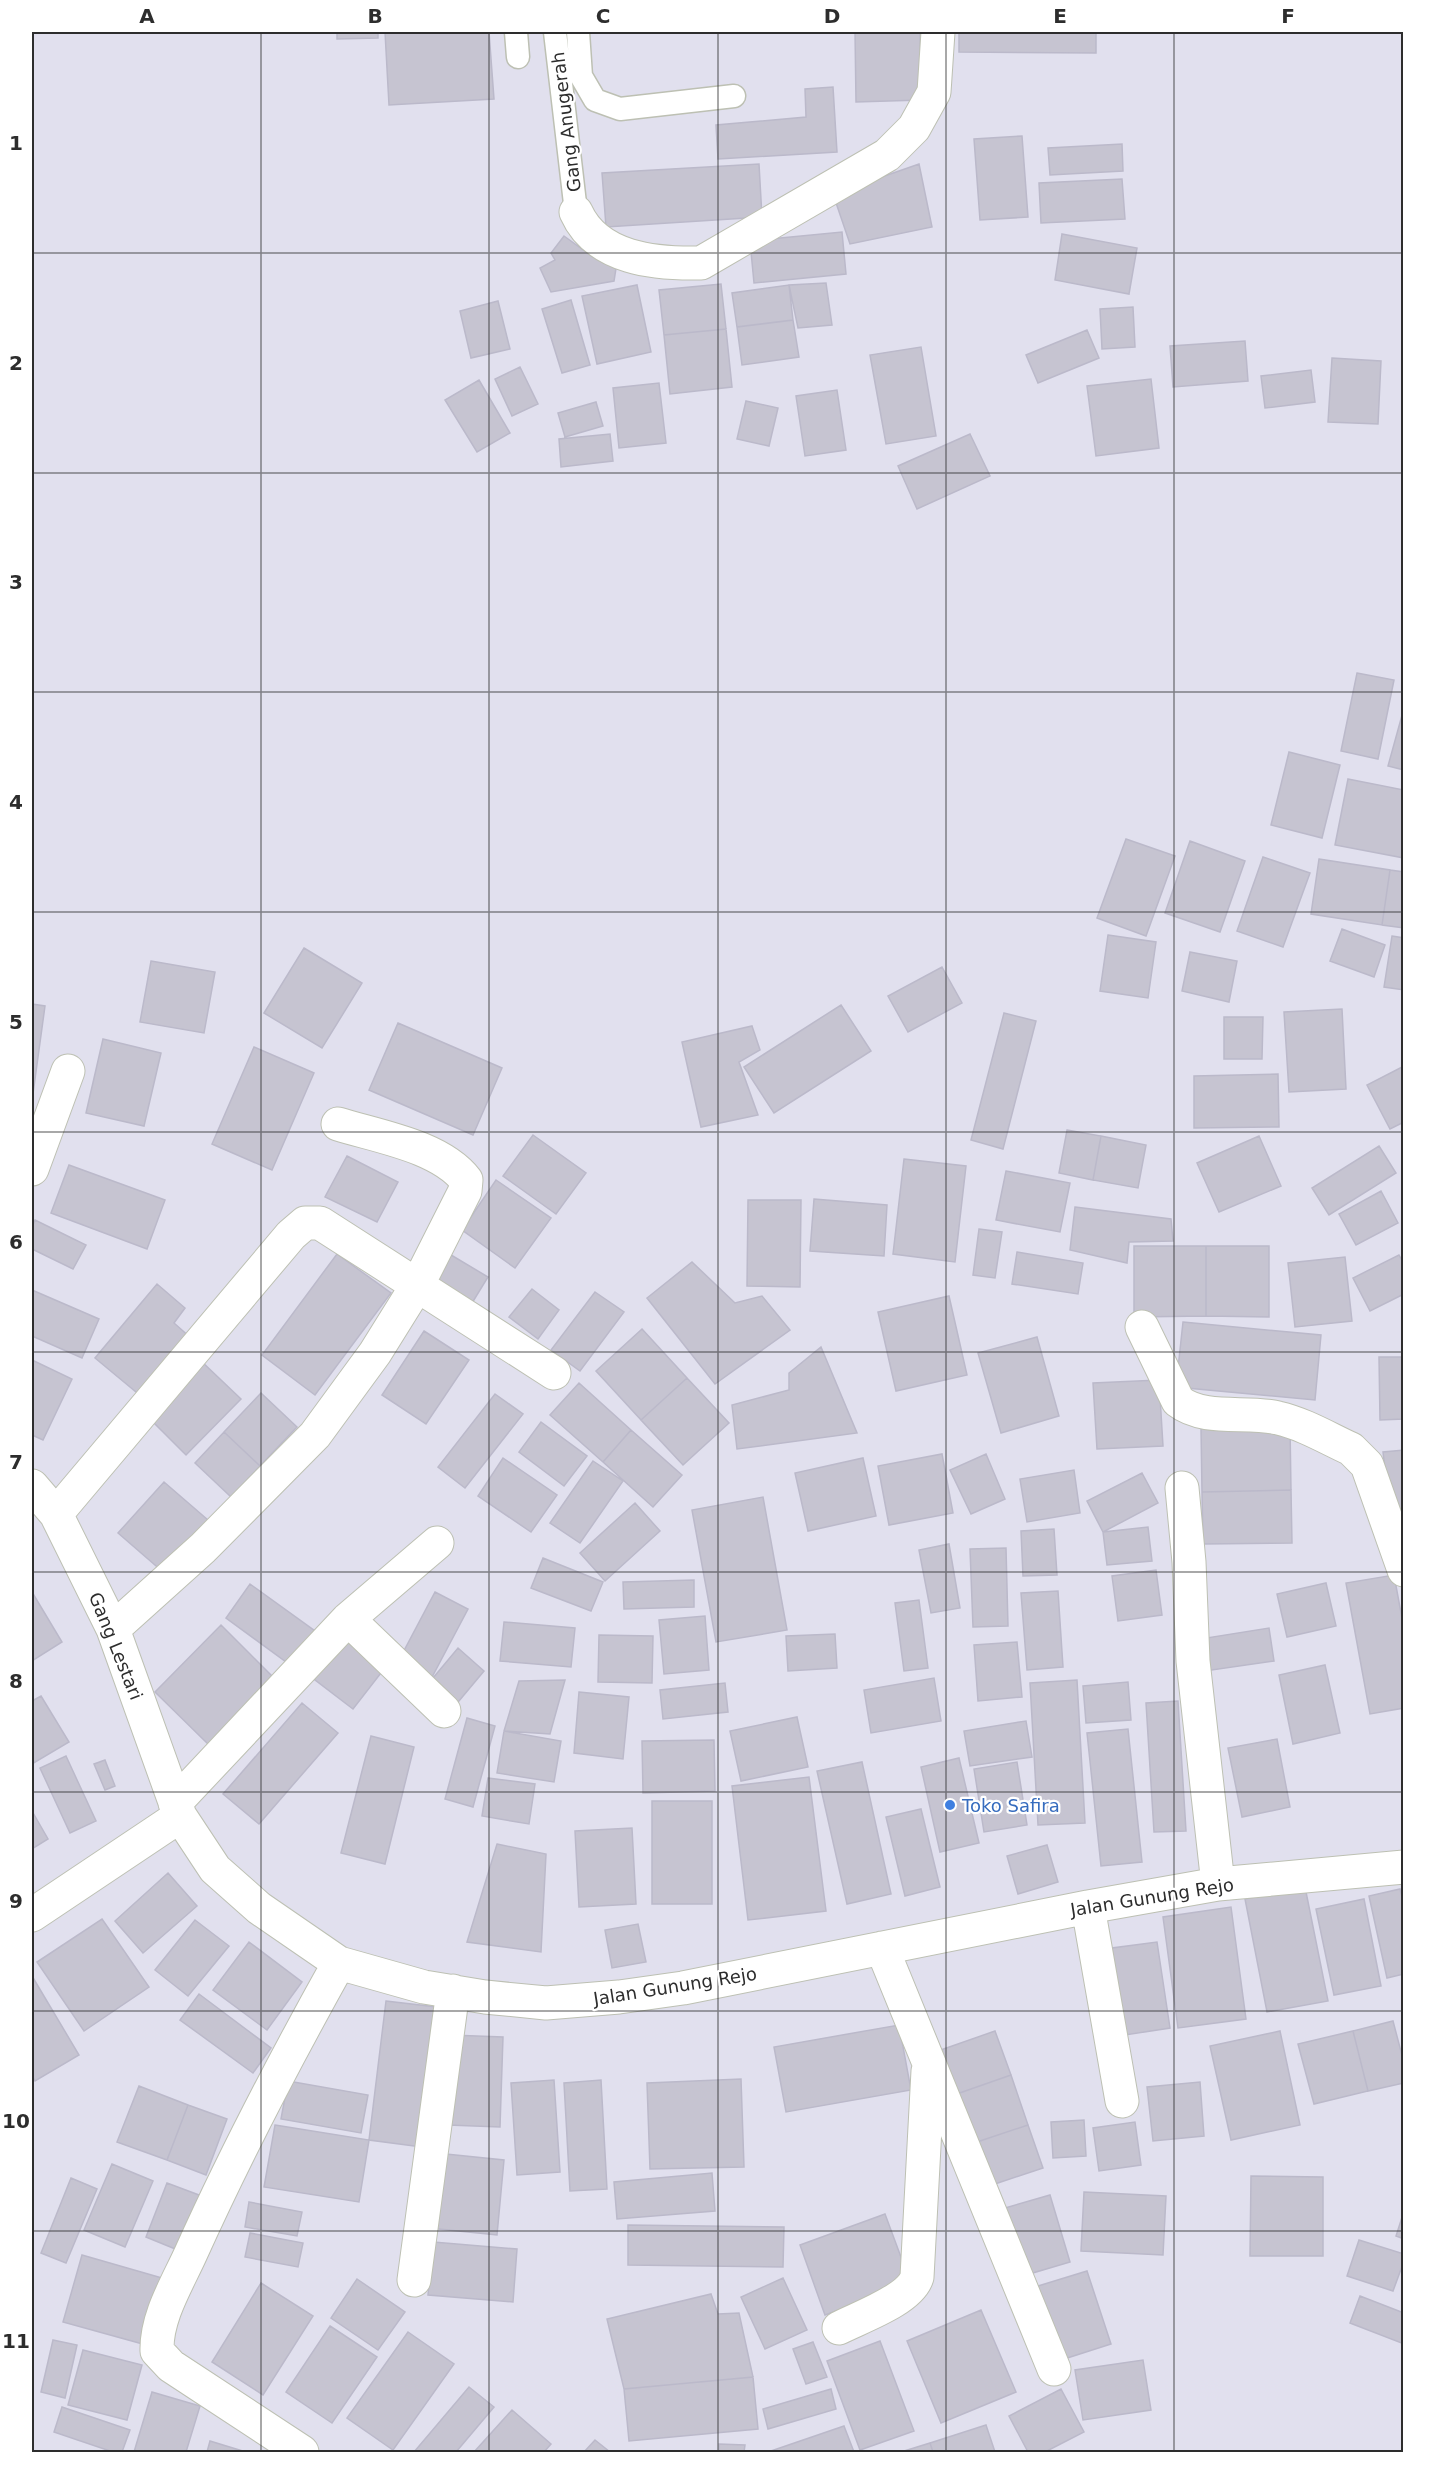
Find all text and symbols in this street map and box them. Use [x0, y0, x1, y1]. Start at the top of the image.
text: A [139, 4, 155, 28]
text: B [367, 4, 383, 28]
text: C [596, 4, 610, 28]
text: D [824, 4, 840, 28]
text: E [1053, 4, 1067, 28]
text: F [1281, 4, 1295, 28]
street label: Gang Anugerah [547, 51, 585, 193]
text: 1 [9, 131, 23, 155]
text: 2 [9, 351, 23, 375]
text: 3 [9, 570, 23, 594]
text: 4 [9, 790, 23, 814]
text: 5 [9, 1010, 23, 1034]
text: 6 [9, 1230, 23, 1254]
text: 7 [9, 1450, 23, 1474]
street label: Gang Lestari [85, 1589, 147, 1703]
text: 8 [9, 1669, 23, 1693]
place label: Toko Safira [961, 1795, 1060, 1816]
marker: Toko Safira [943, 1798, 957, 1812]
street label: Jalan Gunung Rejo [1068, 1874, 1235, 1920]
text: 9 [9, 1889, 23, 1913]
street label: Jalan Gunung Rejo [591, 1963, 758, 2009]
text: 10 [2, 2109, 30, 2133]
text: 11 [2, 2329, 30, 2353]

